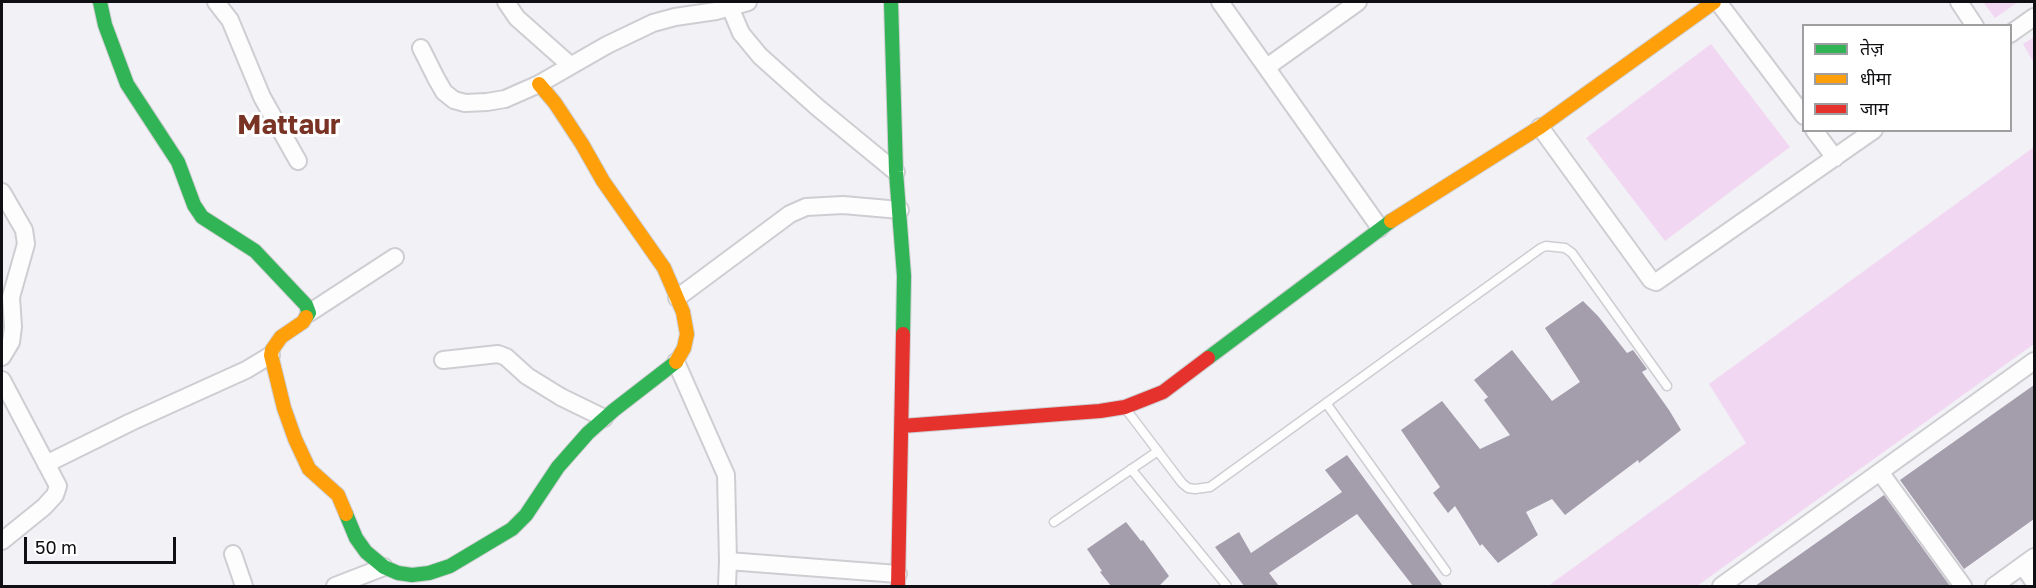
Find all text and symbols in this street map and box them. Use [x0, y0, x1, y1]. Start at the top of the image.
legend [1802, 24, 2012, 132]
text: तेज़ [1860, 37, 1884, 59]
text: धीमा [1860, 67, 1891, 89]
text: जाम [1860, 97, 1889, 119]
district label: Mattaur [237, 109, 341, 141]
scale bar [27, 525, 178, 563]
text: 50 m [35, 536, 77, 558]

